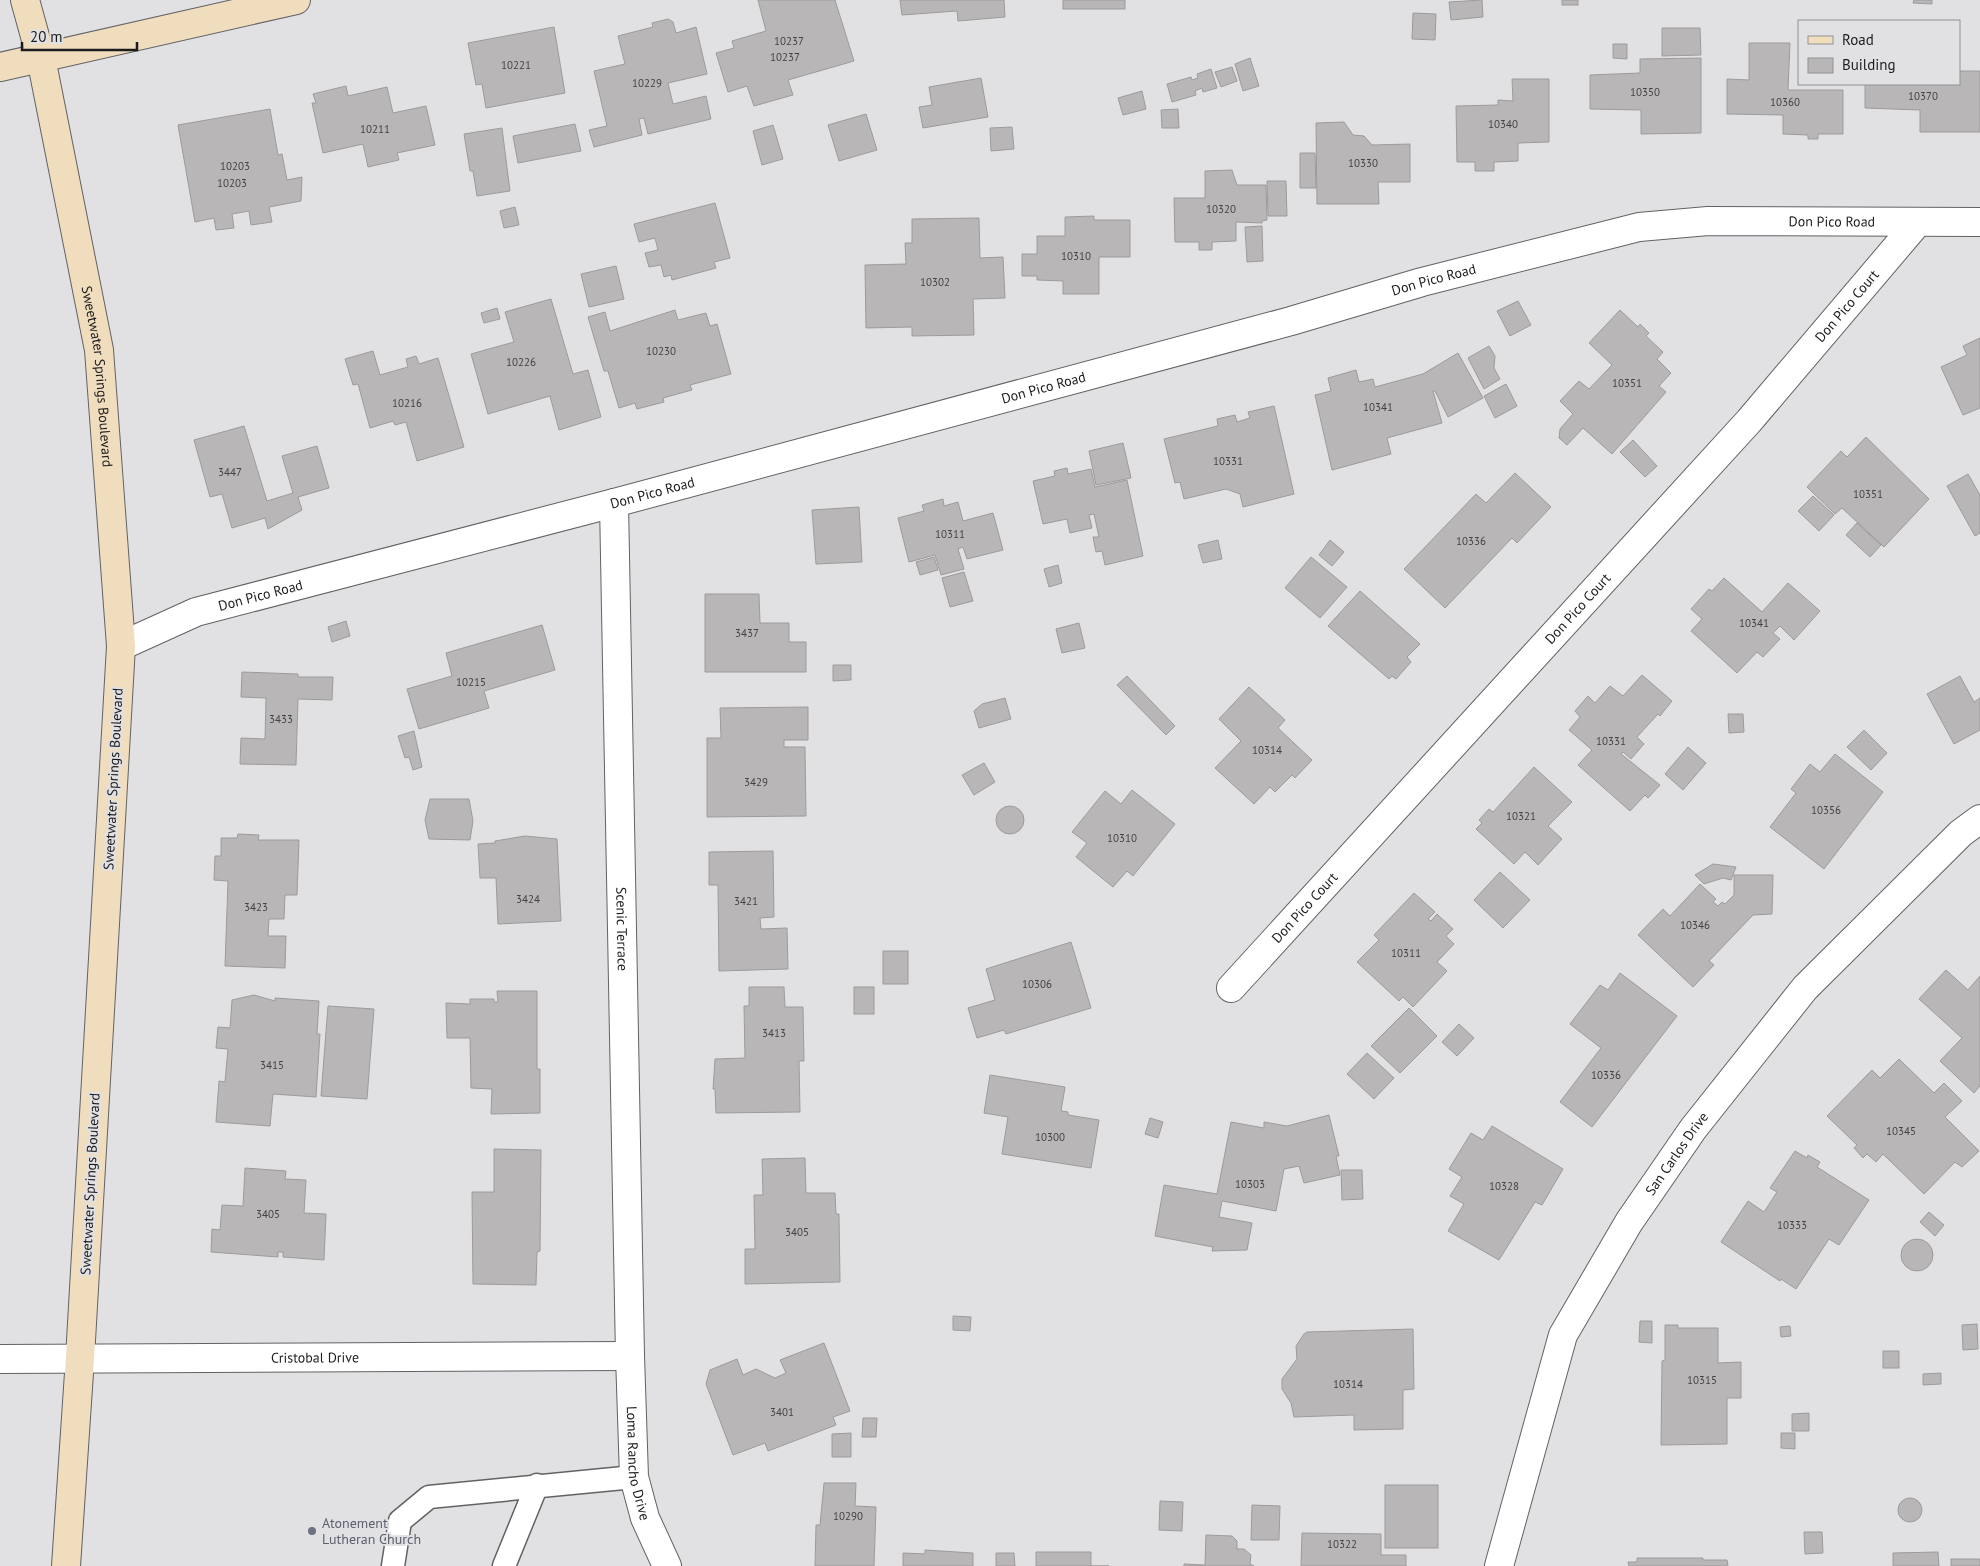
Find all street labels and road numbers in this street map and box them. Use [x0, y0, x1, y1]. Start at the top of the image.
street label: Don Pico Road [1788, 212, 1875, 231]
street label: Don Pico Road [1389, 260, 1478, 300]
street label: Don Pico Court [1811, 266, 1883, 346]
street label: Sweetwater Springs Boulevard [77, 284, 117, 468]
street label: Don Pico Road [999, 368, 1088, 407]
street label: Don Pico Road [608, 473, 696, 513]
street label: Don Pico Court [1541, 569, 1615, 648]
street label: Don Pico Road [216, 576, 305, 615]
street label: Sweetwater Springs Boulevard [99, 688, 127, 870]
street label: Don Pico Court [1268, 868, 1342, 947]
street label: Scenic Terrace [612, 887, 632, 971]
street label: Sweetwater Springs Boulevard [76, 1093, 104, 1275]
street label: San Carlos Drive [1641, 1108, 1712, 1199]
street label: Cristobal Drive [271, 1348, 359, 1367]
street label: Loma Rancho Drive [623, 1406, 654, 1522]

